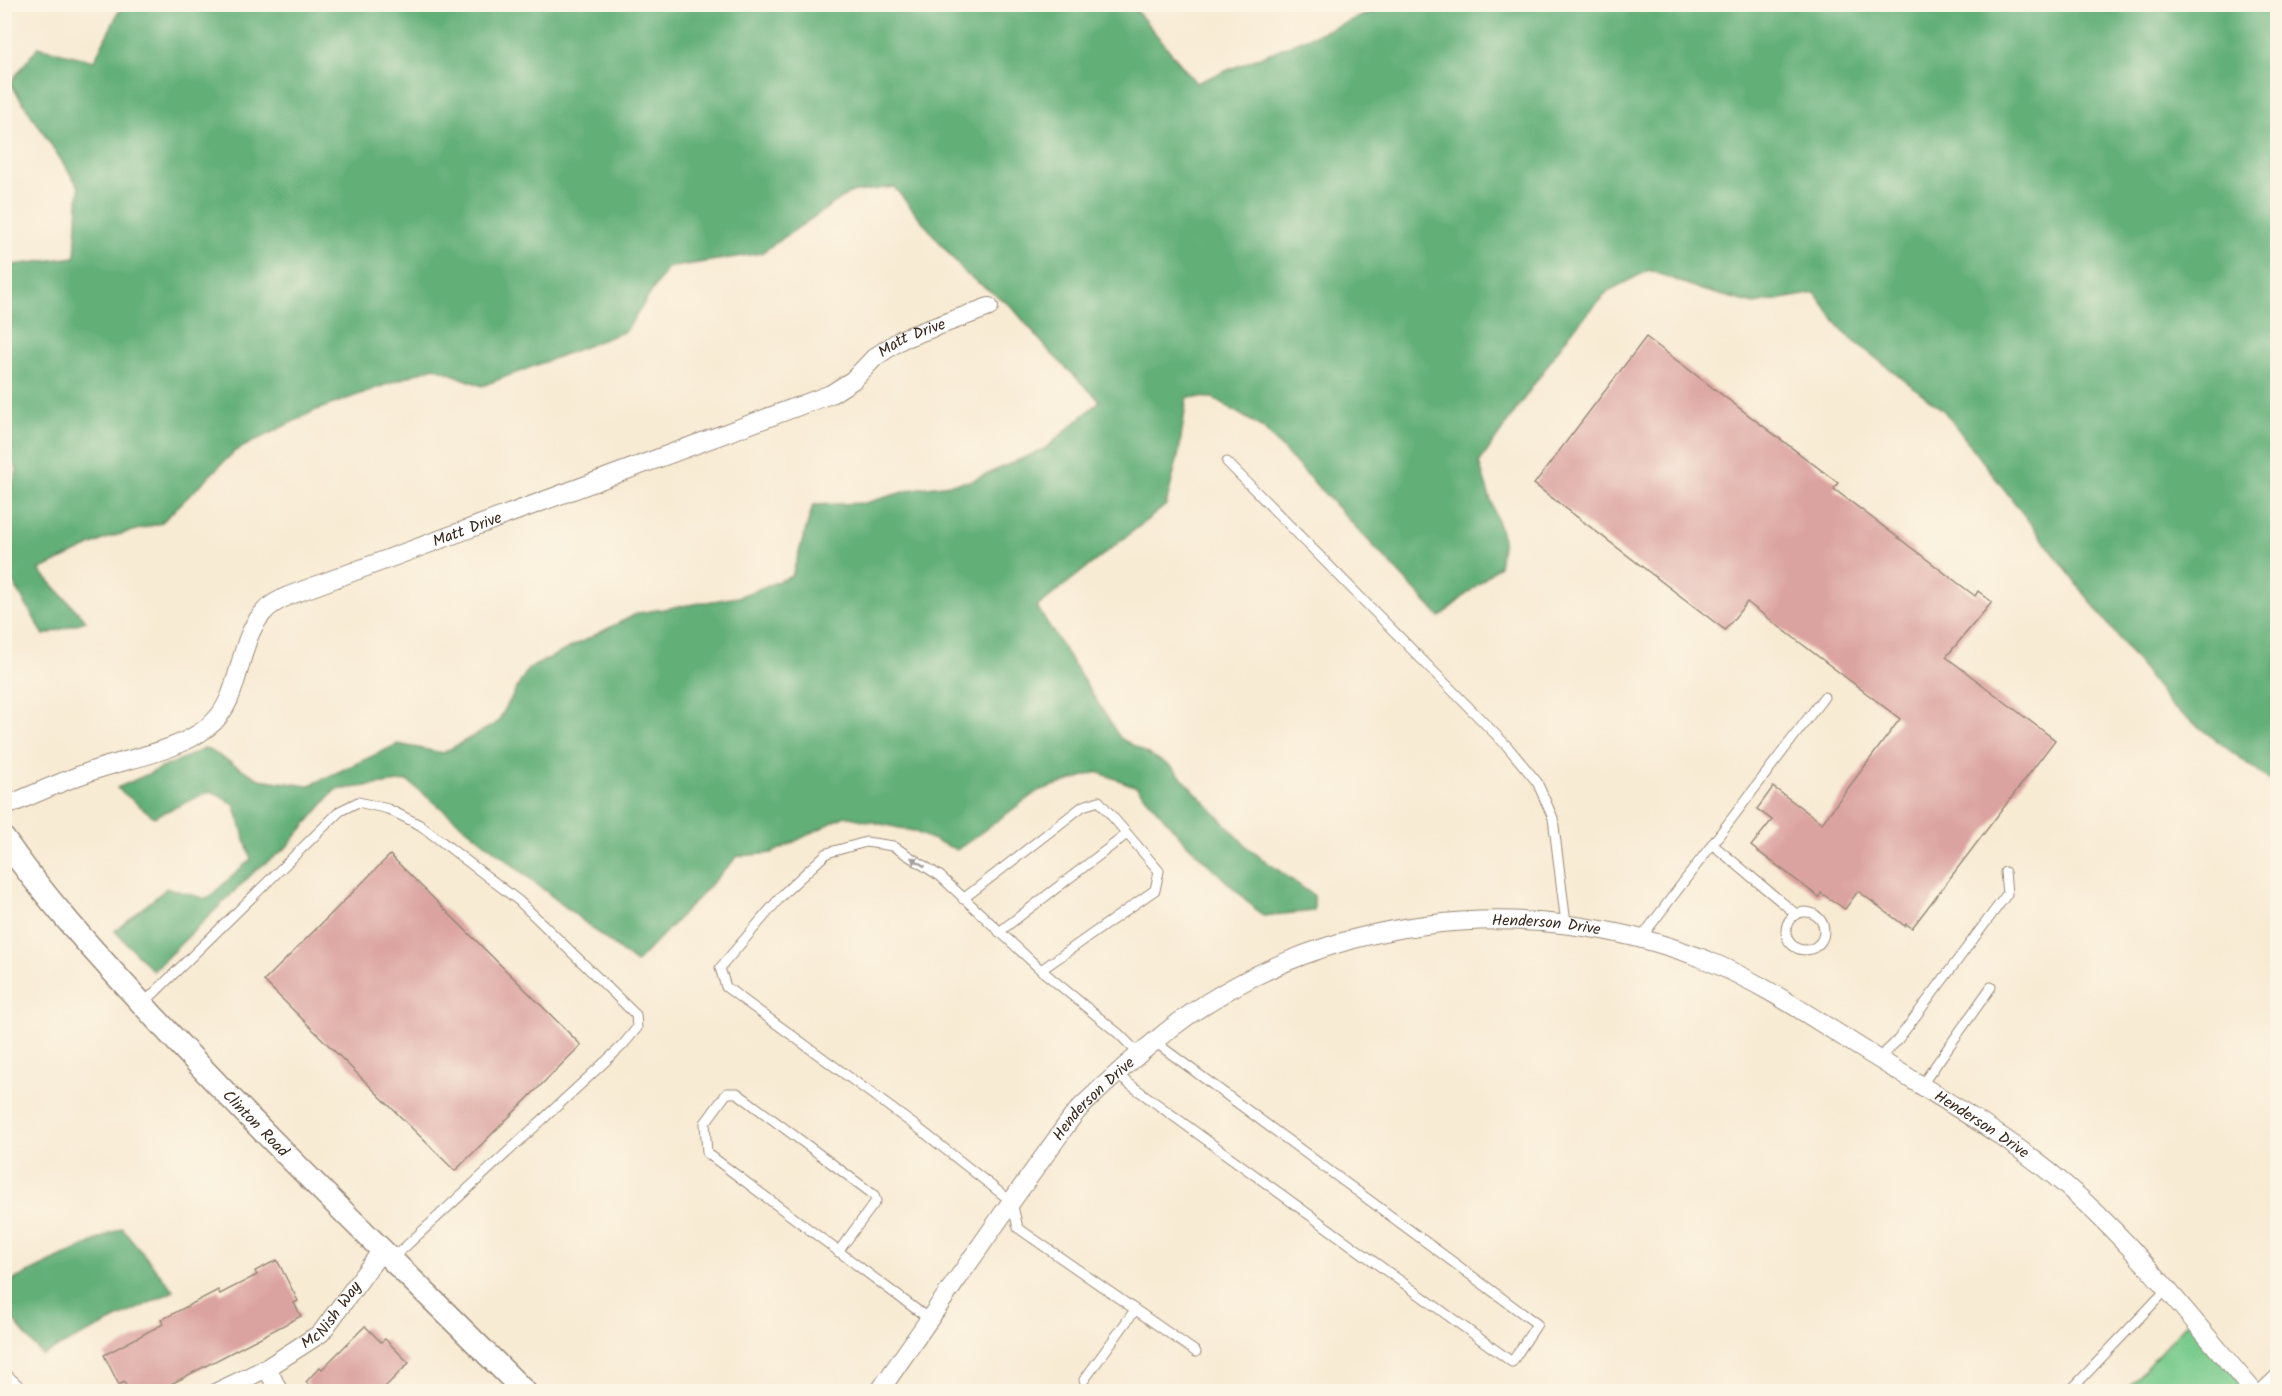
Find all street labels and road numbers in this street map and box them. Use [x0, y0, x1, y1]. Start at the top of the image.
street label: Matt Drive [873, 312, 949, 364]
street label: Matt Drive [429, 505, 505, 554]
street label: Henderson Drive [1492, 908, 1603, 942]
street label: Henderson Drive [1046, 1051, 1140, 1146]
street label: Clinton Road [216, 1084, 295, 1164]
street label: Henderson Drive [1929, 1084, 2035, 1165]
street label: McNish Way [296, 1275, 368, 1355]

